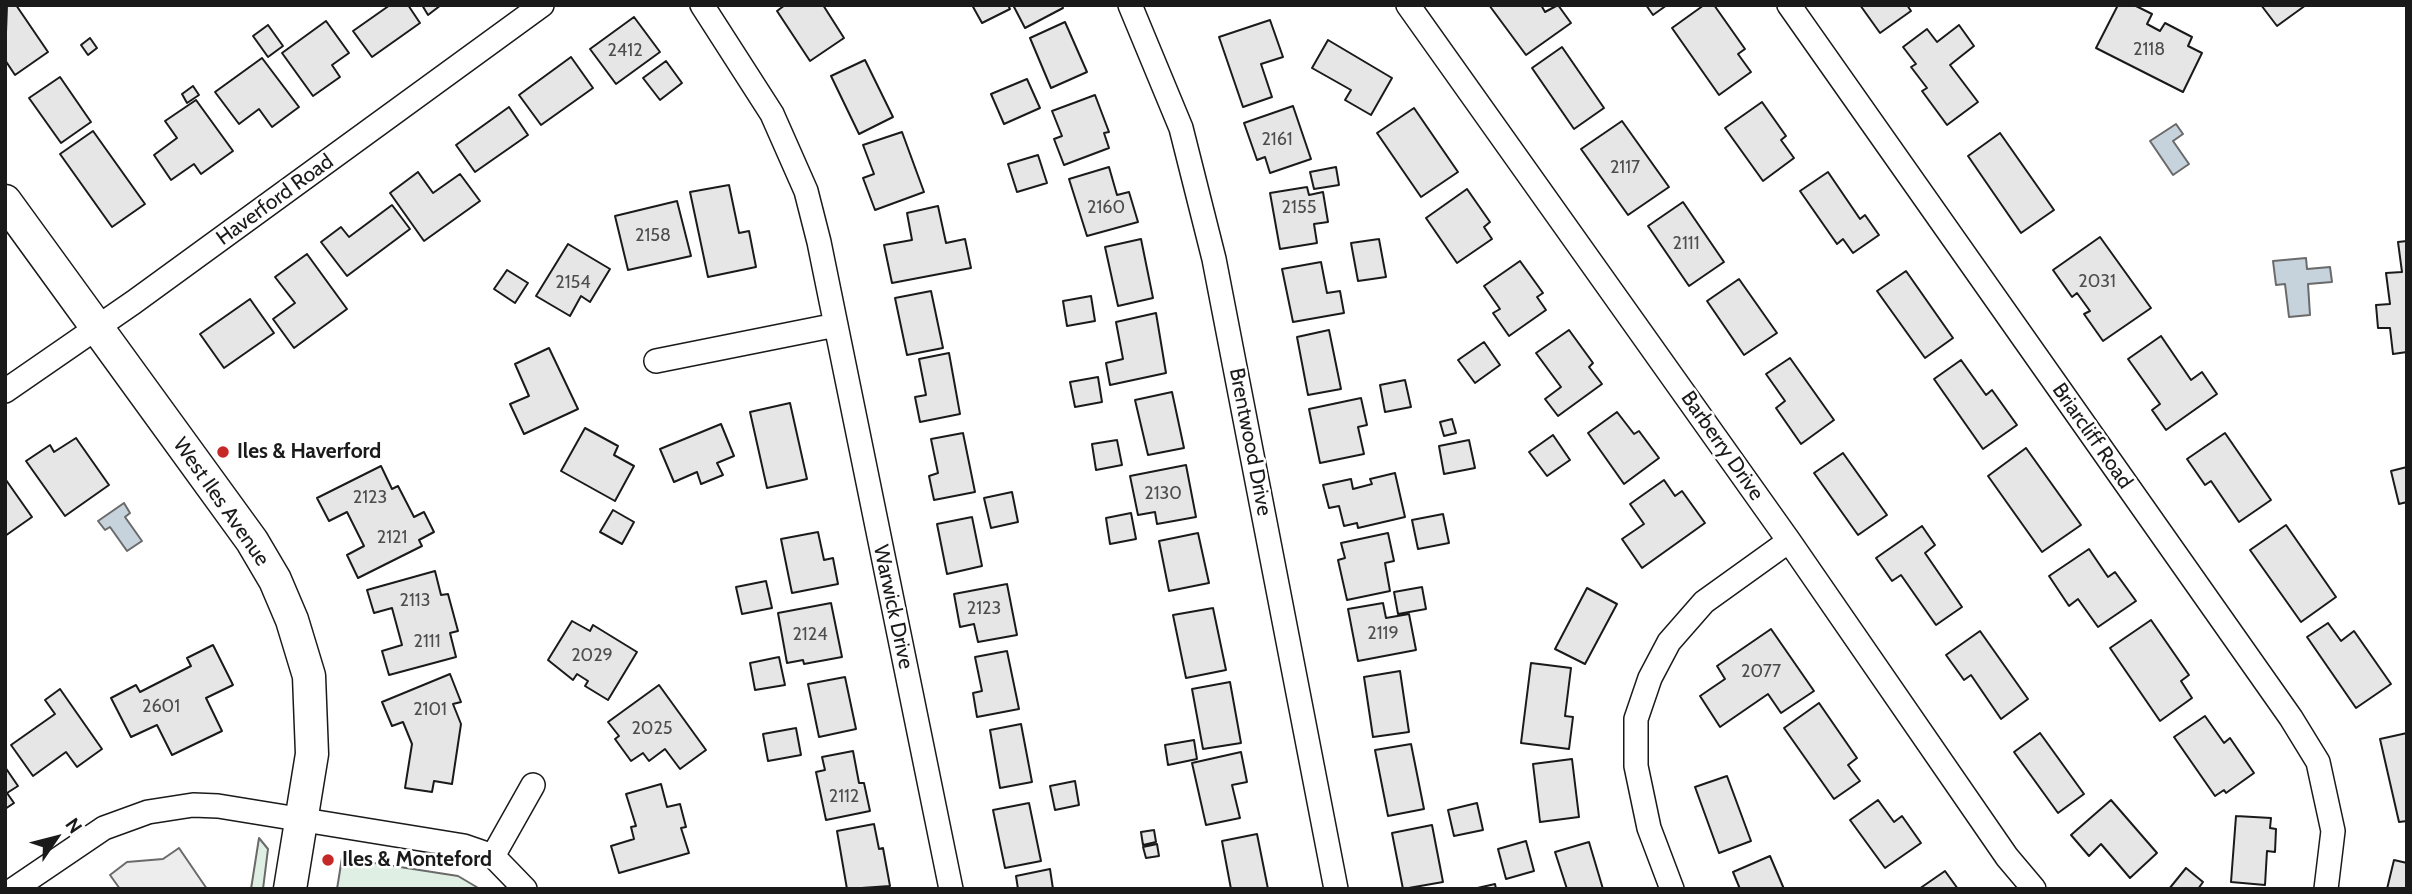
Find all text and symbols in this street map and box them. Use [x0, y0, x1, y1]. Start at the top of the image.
house number: 2118 [2133, 39, 2165, 61]
house number: 2412 [607, 40, 643, 62]
house number: 2161 [1261, 129, 1293, 151]
street label: Haverford Road [212, 149, 338, 251]
house number: 2117 [1610, 157, 1640, 179]
house number: 2160 [1087, 197, 1125, 219]
house number: 2155 [1282, 197, 1316, 219]
house number: 2158 [635, 225, 671, 247]
house number: 2111 [1672, 233, 1700, 255]
house number: 2031 [2078, 271, 2116, 293]
house number: 2154 [555, 272, 591, 294]
street label: Brentwood Drive [1223, 366, 1277, 518]
street label: Briarcliff Road [2046, 378, 2138, 494]
street label: Barberry Drive [1675, 387, 1769, 505]
street label: West Iles Avenue [167, 433, 275, 571]
place label: Iles & Haverford [237, 439, 381, 465]
marker: Iles & Haverford [215, 444, 231, 460]
house number: 2130 [1144, 483, 1182, 505]
house number: 2123 [353, 487, 387, 509]
house number: 2121 [377, 527, 407, 549]
street label: Warwick Drive [868, 543, 918, 671]
house number: 2113 [400, 590, 430, 612]
house number: 2123 [967, 598, 1001, 620]
house number: 2119 [1367, 623, 1399, 645]
house number: 2124 [792, 624, 828, 646]
house number: 2111 [413, 631, 441, 653]
house number: 2029 [571, 645, 613, 667]
house number: 2077 [1741, 661, 1781, 683]
house number: 2601 [142, 696, 180, 718]
house number: 2101 [413, 699, 447, 721]
house number: 2025 [631, 718, 673, 740]
house number: 2112 [829, 786, 859, 808]
north arrow [21, 803, 91, 873]
text: N [60, 814, 87, 838]
place label: Iles & Monteford [342, 847, 492, 873]
marker: Iles & Monteford [320, 852, 336, 868]

